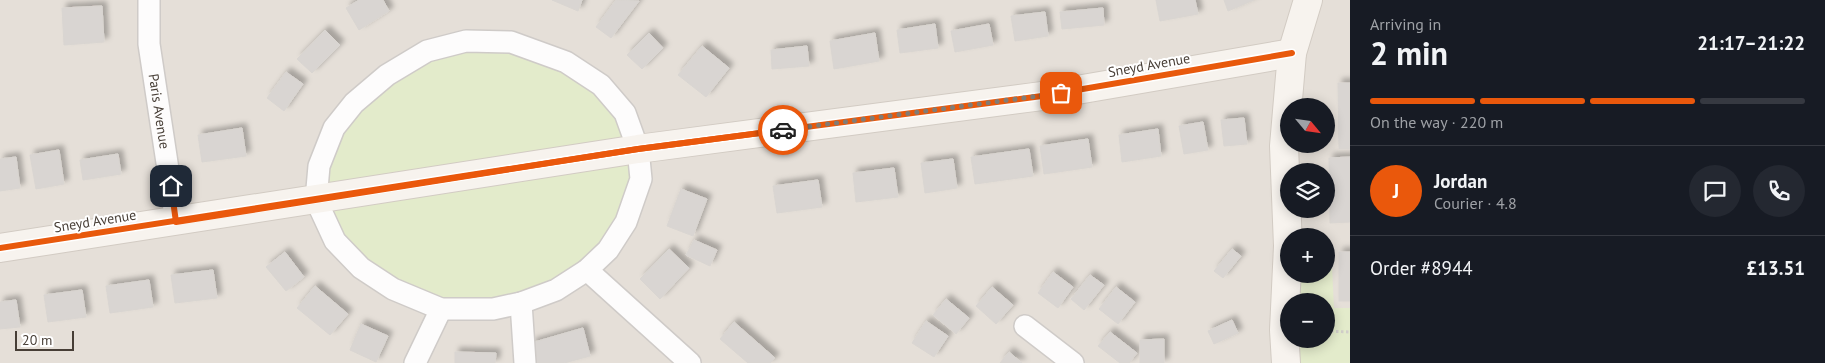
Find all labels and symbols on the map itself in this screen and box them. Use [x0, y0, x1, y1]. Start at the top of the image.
street label: Sneyd Avenue [1107, 49, 1191, 81]
street label: Paris Avenue [145, 72, 174, 150]
pin [1040, 72, 1082, 114]
north arrow [1280, 98, 1335, 152]
courier [758, 105, 808, 155]
pin [150, 165, 192, 207]
street label: Sneyd Avenue [53, 206, 137, 236]
scale bar [15, 328, 74, 351]

